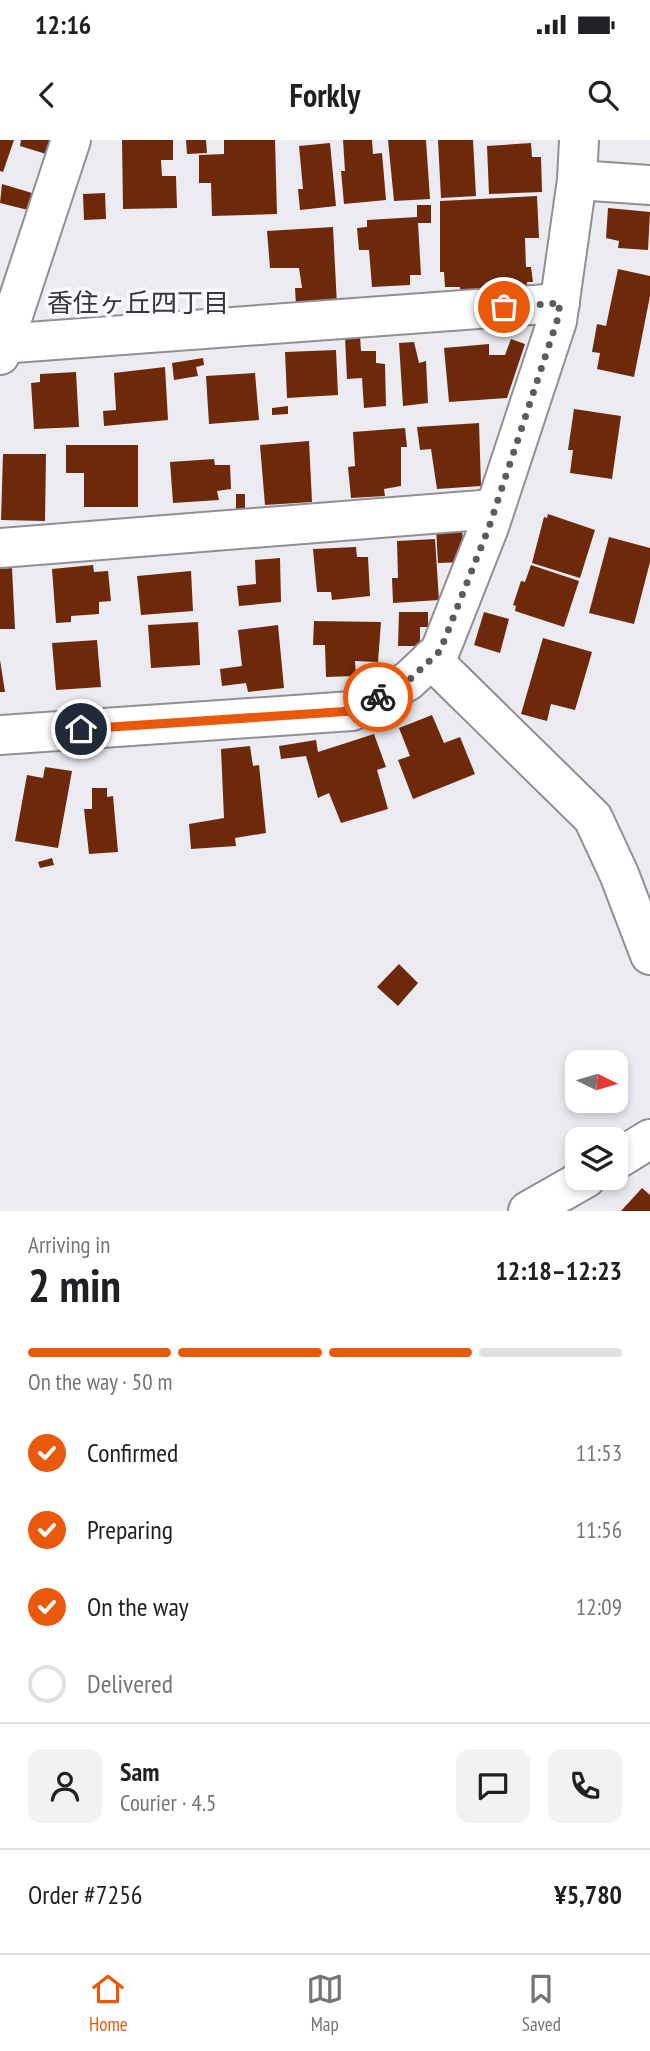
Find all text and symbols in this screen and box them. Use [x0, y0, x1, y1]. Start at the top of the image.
text: 12:16 [35, 8, 91, 41]
text: Forkly [290, 74, 360, 116]
icon: back [28, 76, 66, 114]
icon: search [584, 76, 622, 114]
pin [474, 277, 534, 337]
district label: 香住ヶ丘四丁目 [47, 286, 229, 319]
icon: bag [485, 288, 523, 326]
courier [343, 662, 413, 732]
icon: bike [359, 678, 397, 716]
pin [51, 699, 111, 759]
icon: home [62, 710, 100, 748]
north arrow [565, 1050, 628, 1113]
map controls [565, 1050, 628, 1190]
button: layers [565, 1127, 628, 1190]
text: Arriving in [28, 1230, 110, 1259]
text: 12:18–12:23 [495, 1254, 622, 1287]
text: 2 min [28, 1255, 121, 1315]
text: On the way · 50 m [28, 1367, 172, 1396]
icon: check [28, 1434, 66, 1472]
text: Confirmed [87, 1436, 178, 1469]
text: 11:53 [576, 1438, 622, 1467]
icon: check [28, 1511, 66, 1549]
text: Preparing [87, 1513, 173, 1546]
text: 11:56 [576, 1515, 622, 1544]
icon: check [28, 1588, 66, 1626]
text: On the way [87, 1590, 189, 1623]
text: 12:09 [576, 1592, 622, 1621]
text: Delivered [87, 1667, 173, 1700]
button: person [28, 1749, 102, 1823]
button: chat [456, 1749, 530, 1823]
button: phone [548, 1749, 622, 1823]
text: Sam [120, 1755, 159, 1788]
text: Courier · 4.5 [120, 1788, 216, 1817]
text: Order #7256 [28, 1878, 143, 1911]
text: ¥5,780 [554, 1878, 622, 1911]
tab: Home [89, 1970, 128, 2036]
tab: Map [306, 1970, 344, 2036]
tab: Saved [522, 1970, 561, 2036]

